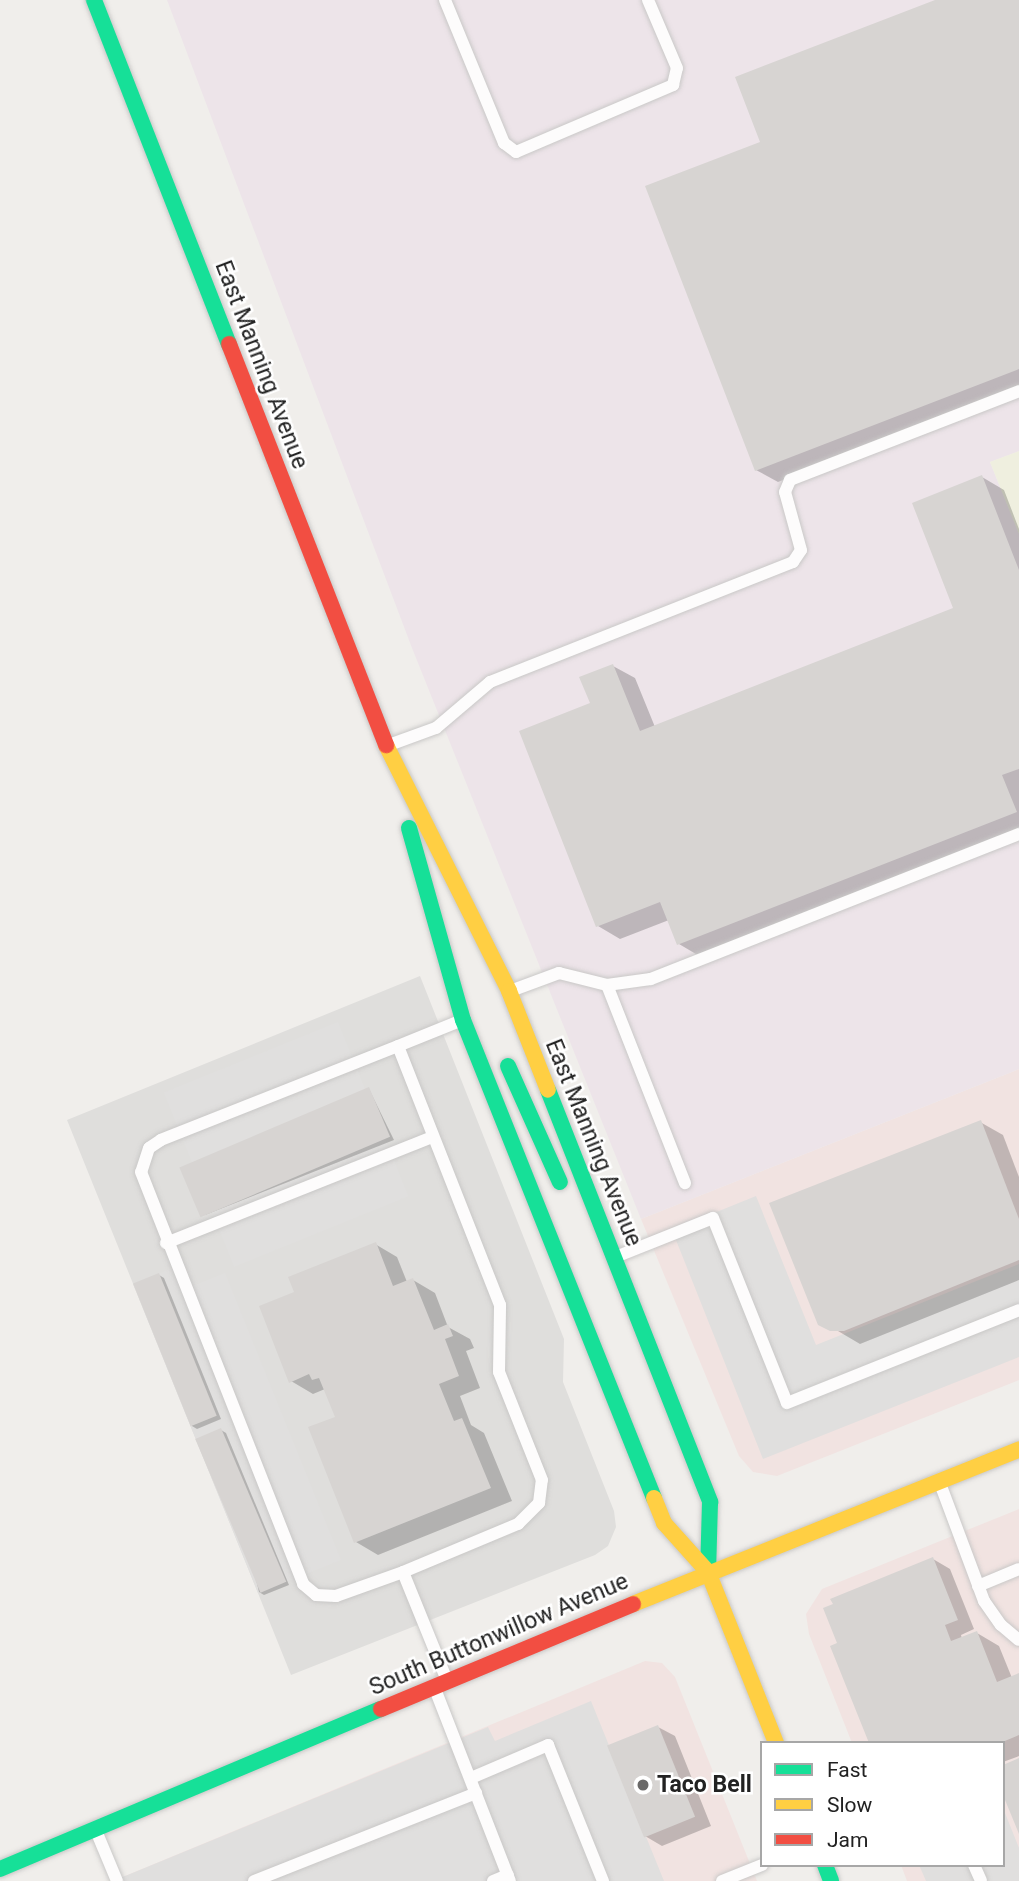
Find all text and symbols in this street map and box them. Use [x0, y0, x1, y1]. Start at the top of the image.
street label: East Manning Avenue [209, 257, 313, 473]
street label: East Manning Avenue [539, 1035, 647, 1251]
street label: South Buttonwillow Avenue [365, 1568, 633, 1702]
legend [760, 1741, 1005, 1867]
text: Fast [827, 1758, 867, 1782]
place label: Taco Bell [657, 1771, 752, 1799]
marker: Taco Bell [635, 1777, 651, 1793]
text: Slow [827, 1793, 872, 1817]
text: Jam [827, 1828, 868, 1852]

